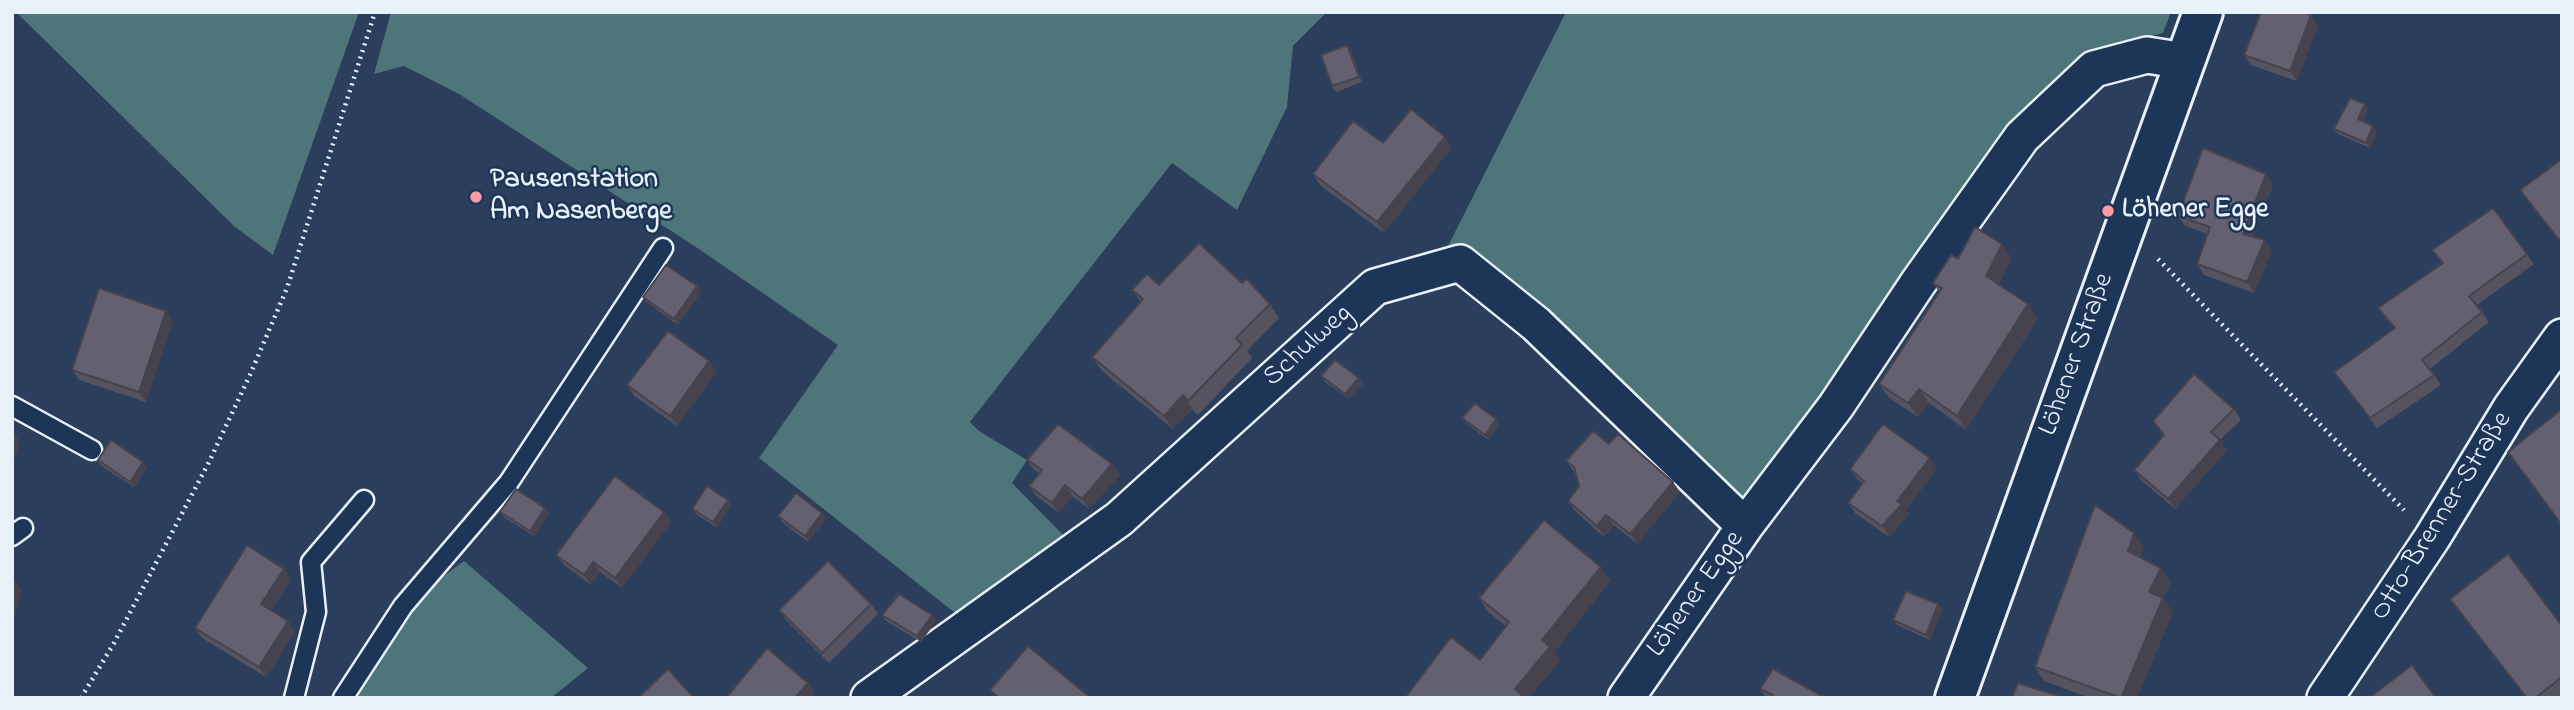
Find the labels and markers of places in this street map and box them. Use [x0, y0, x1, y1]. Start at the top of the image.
place label: Pausenstation Am Nasenberge [490, 164, 672, 230]
marker: Pausenstation Am Nasenberge [468, 189, 484, 205]
place label: Löhener Egge [2122, 194, 2269, 228]
marker: Löhener Egge [2100, 203, 2116, 219]

